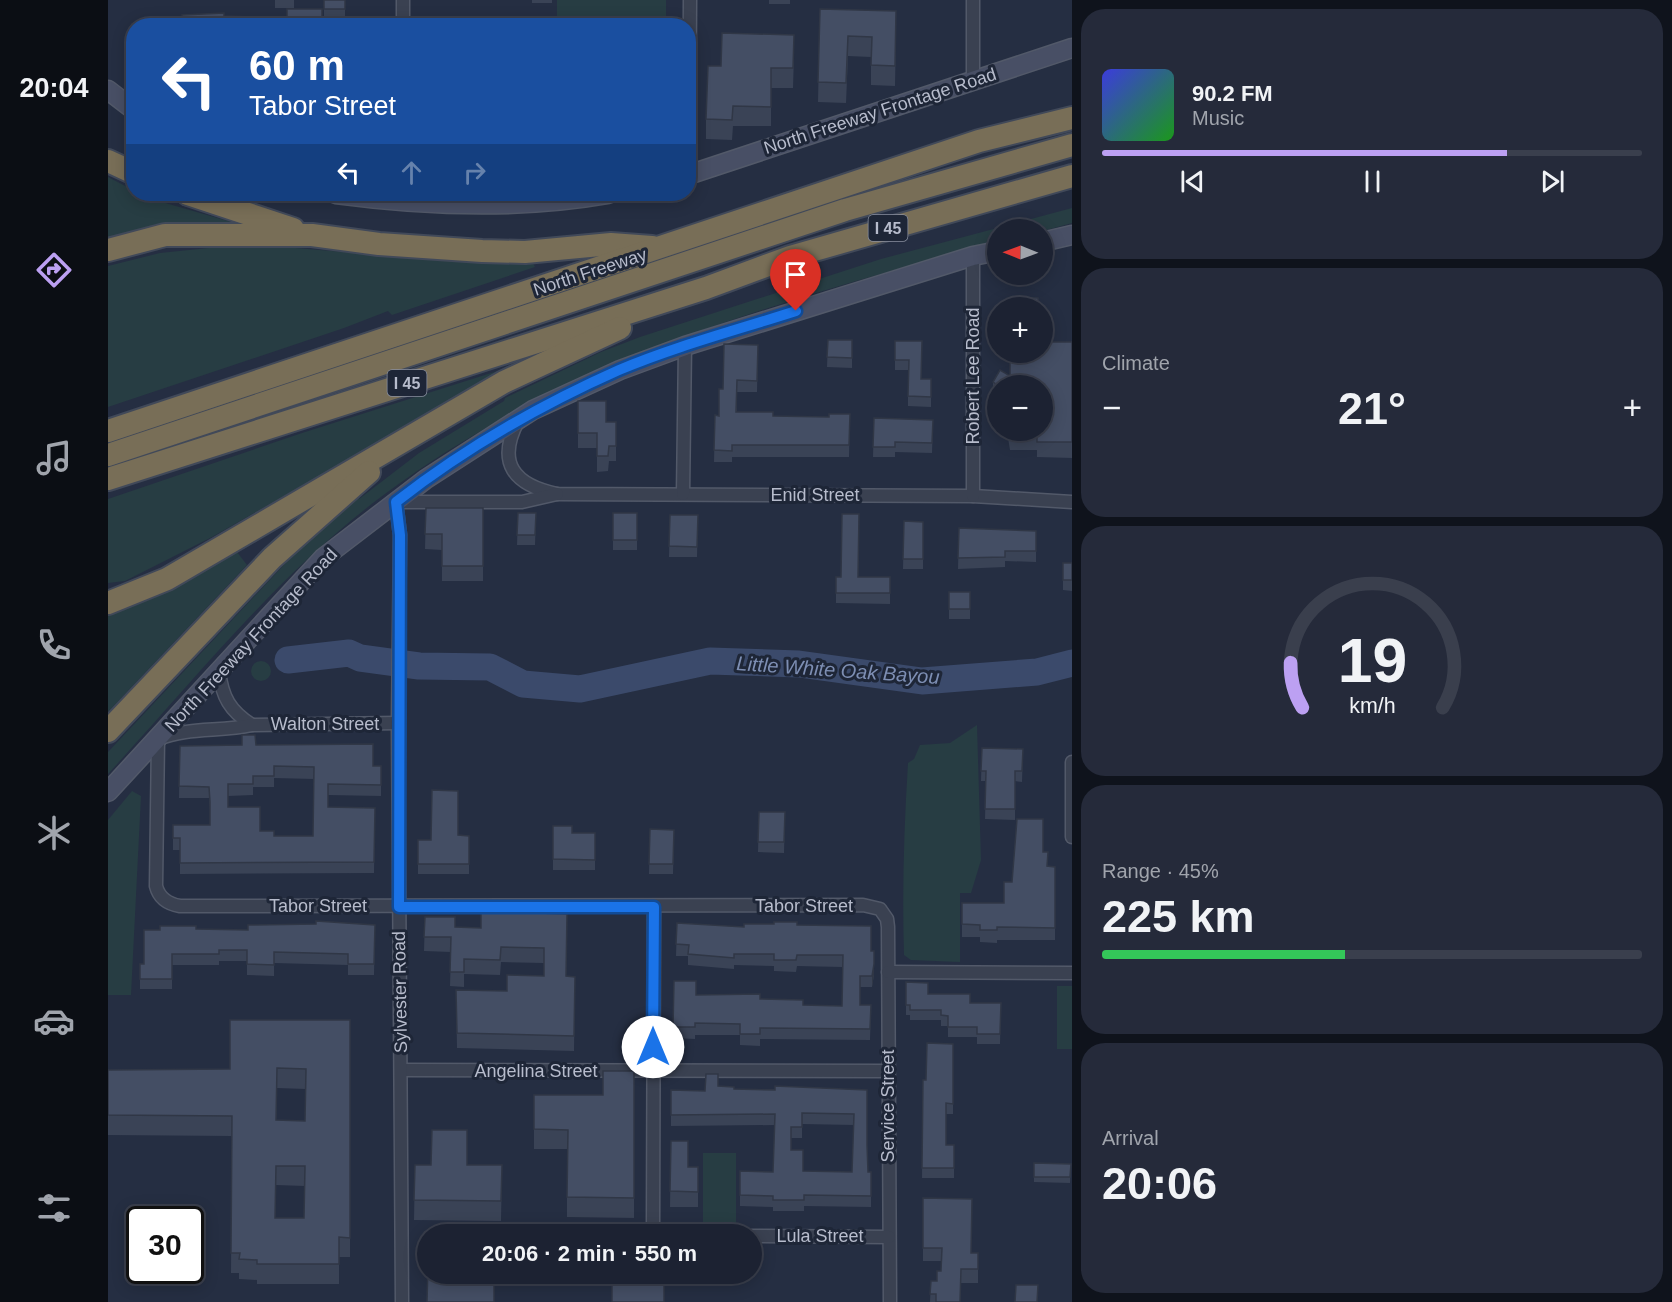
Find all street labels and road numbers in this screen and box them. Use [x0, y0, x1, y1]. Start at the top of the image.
street label: North Freeway Frontage Road [761, 64, 999, 158]
road number: I 45 [868, 215, 908, 241]
street label: North Freeway [531, 244, 649, 300]
street label: Robert Lee Road [963, 307, 983, 445]
road number: I 45 [388, 370, 426, 396]
street label: Enid Street [770, 485, 860, 505]
street label: North Freeway Frontage Road [161, 544, 341, 736]
street label: Walton Street [271, 714, 379, 734]
street label: Tabor Street [269, 896, 367, 916]
street label: Tabor Street [755, 896, 853, 916]
street label: Sylvester Road [389, 931, 411, 1053]
street label: Service Street [878, 1049, 898, 1163]
street label: Angelina Street [474, 1061, 598, 1081]
street label: Lula Street [776, 1226, 864, 1246]

